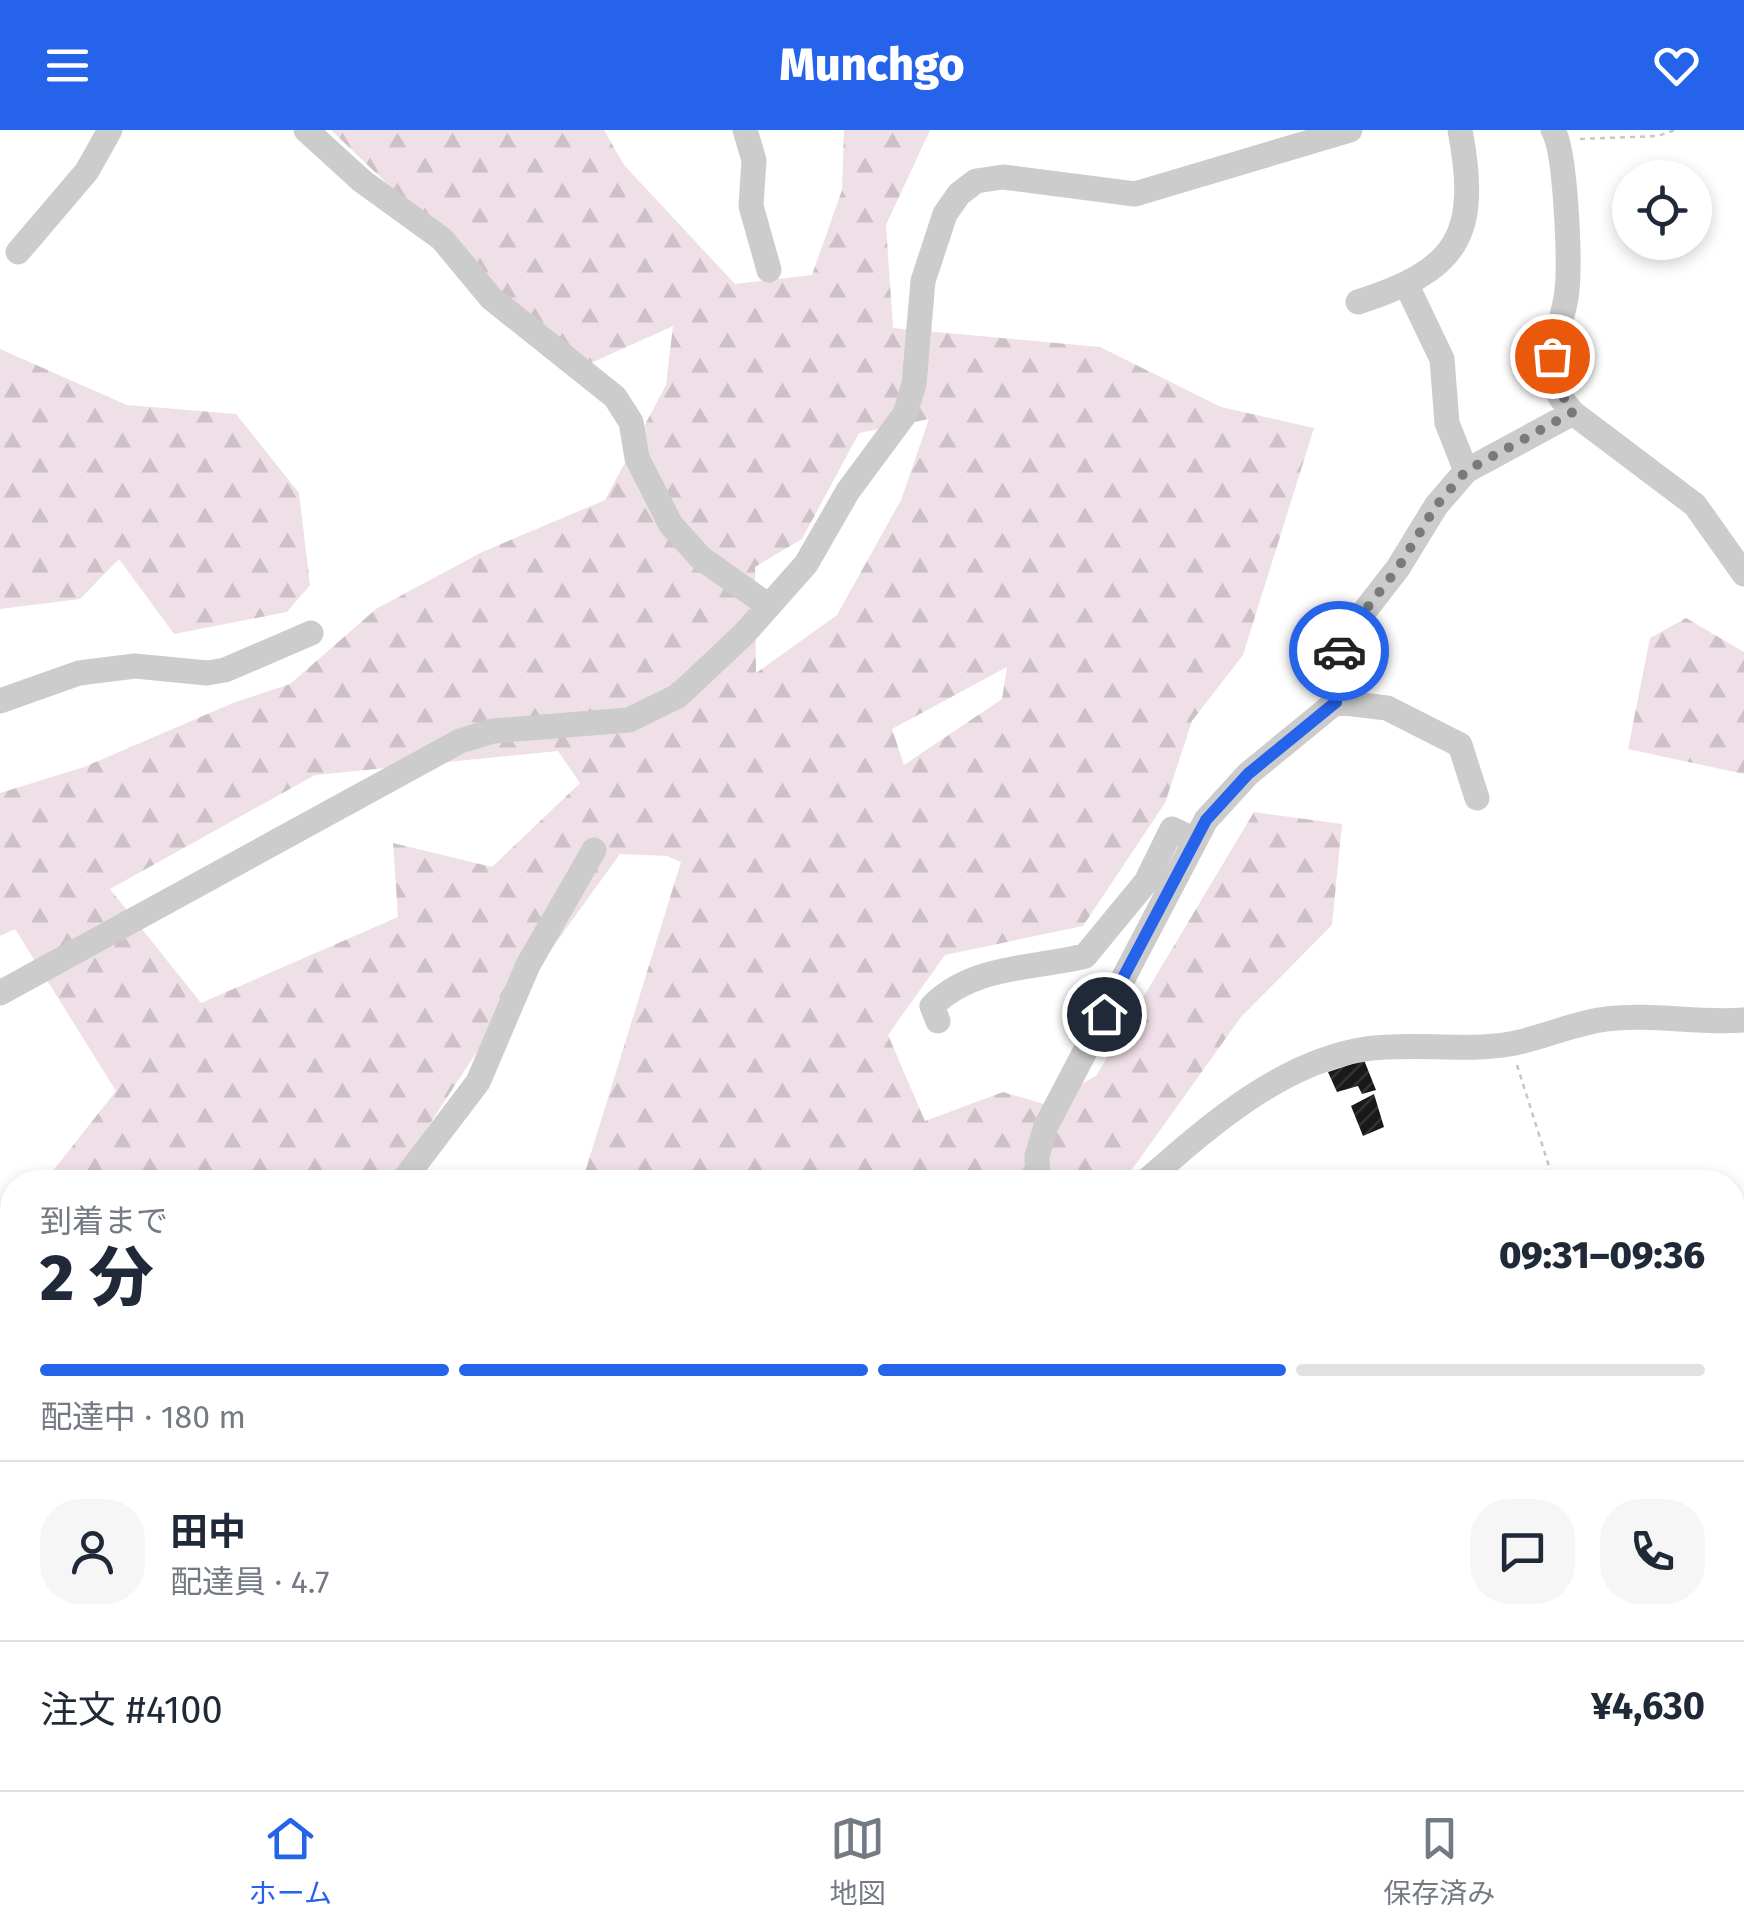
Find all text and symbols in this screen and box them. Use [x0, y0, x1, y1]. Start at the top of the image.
icon: menu [40, 38, 95, 93]
text: Munchgo [780, 38, 964, 92]
icon: heart [1649, 38, 1704, 93]
map controls [1612, 160, 1712, 260]
button: locate [1612, 160, 1712, 260]
pin [1510, 314, 1595, 399]
icon: bag [1525, 329, 1580, 384]
courier [1289, 601, 1389, 701]
icon: car [1312, 624, 1367, 679]
pin [1062, 972, 1147, 1057]
icon: home [1077, 987, 1132, 1042]
text: 到着まで [40, 1202, 168, 1240]
text: 09:31–09:36 [1499, 1232, 1705, 1278]
text: 2 分 [40, 1239, 154, 1317]
text: 配達中 · 180 m [40, 1398, 246, 1436]
button: person [40, 1499, 145, 1604]
button: chat [1470, 1499, 1575, 1604]
button: phone [1600, 1499, 1705, 1604]
text: 田中 [170, 1509, 246, 1555]
text: 配達員 · 4.7 [170, 1563, 330, 1601]
text: ¥4,630 [1591, 1683, 1705, 1729]
text: 注文 #4100 [40, 1687, 223, 1733]
tab: ホーム [249, 1811, 332, 1911]
tab: 地図 [830, 1811, 886, 1911]
tab: 保存済み [1383, 1811, 1495, 1911]

